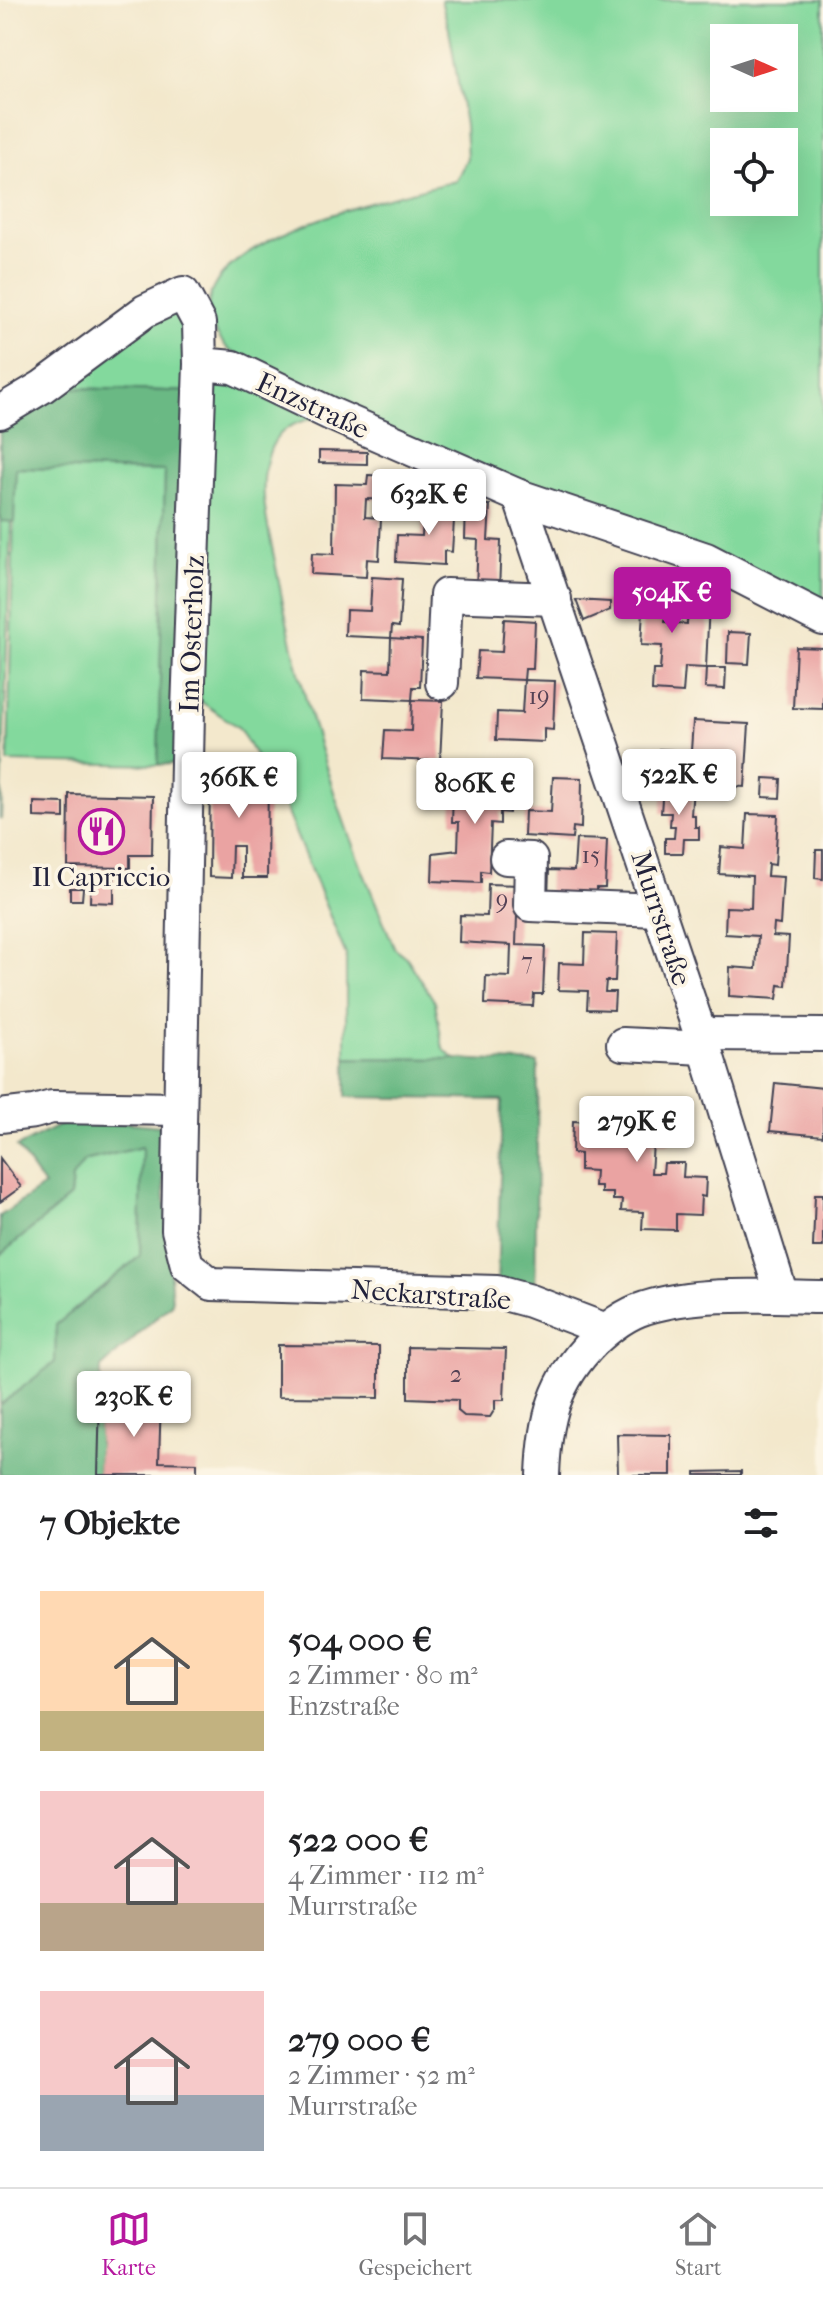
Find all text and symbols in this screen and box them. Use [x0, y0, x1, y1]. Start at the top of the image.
north arrow [710, 24, 798, 112]
map controls [710, 24, 798, 216]
button: locate [710, 128, 798, 216]
street label: Enzstraße [251, 365, 374, 446]
pin: 632K € [364, 469, 494, 537]
text: 632K € [390, 479, 468, 510]
street label: Im Osterholz [172, 554, 211, 714]
pin: 504K € [607, 567, 737, 635]
text: 504K € [632, 577, 712, 608]
house number: 19 [528, 682, 550, 710]
pin: 522K € [614, 749, 744, 817]
pin: 366K € [174, 752, 304, 820]
pin: 806K € [410, 758, 540, 826]
text: 522K € [640, 759, 718, 790]
text: 366K € [200, 762, 278, 793]
text: 806K € [434, 768, 516, 799]
restaurant icon: Il Capriccio [77, 808, 125, 856]
house number: 15 [582, 841, 600, 869]
street label: Murrstraße [624, 847, 699, 990]
place label: Il Capriccio [32, 860, 170, 893]
house number: 9 [496, 886, 508, 914]
house number: 7 [521, 947, 533, 975]
pin: 279K € [572, 1096, 702, 1164]
text: 279K € [597, 1106, 677, 1137]
street label: Neckarstraße [350, 1272, 512, 1317]
house number: 2 [450, 1360, 462, 1388]
pin: 230K € [69, 1371, 199, 1439]
text: 230K € [95, 1381, 173, 1412]
icon: filters [739, 1501, 783, 1545]
text: 7 Objekte [40, 1503, 180, 1543]
text: 504 000 € [288, 1620, 432, 1660]
icon: home [104, 1623, 200, 1719]
text: 2 Zimmer · 80 m² [288, 1660, 478, 1691]
text: Enzstraße [288, 1691, 400, 1722]
text: 522 000 € [288, 1820, 429, 1860]
icon: home [104, 1823, 200, 1919]
text: 4 Zimmer · 112 m² [288, 1860, 484, 1891]
text: Murrstraße [288, 1891, 417, 1922]
text: 279 000 € [288, 2020, 431, 2060]
icon: home [104, 2023, 200, 2119]
text: 2 Zimmer · 52 m² [288, 2060, 475, 2091]
text: Murrstraße [288, 2091, 417, 2122]
tab: Karte [101, 2207, 156, 2281]
tab: Gespeichert [359, 2207, 472, 2281]
tab: Start [675, 2207, 722, 2281]

